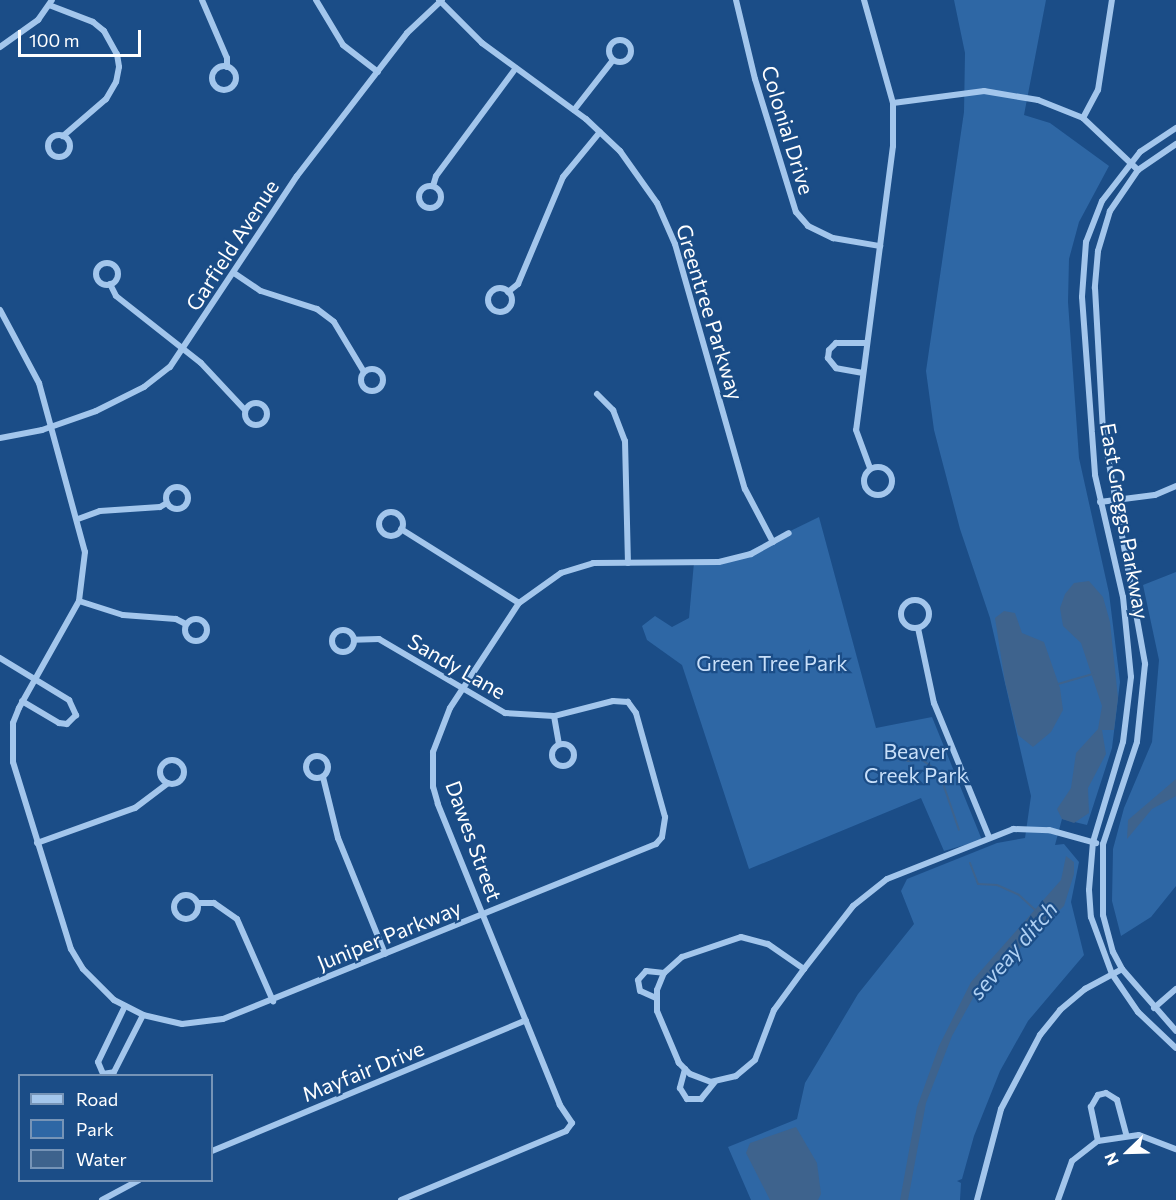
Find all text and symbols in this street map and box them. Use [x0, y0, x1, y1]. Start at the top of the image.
scale bar [21, 18, 144, 56]
text: 100 m [29, 29, 79, 51]
street label: Colonial Drive [756, 63, 820, 197]
street label: Garfield Avenue [180, 175, 284, 315]
street label: Greentree Parkway [671, 221, 749, 403]
street label: East Greggs Parkway [1095, 421, 1155, 621]
street label: Sandy Lane [404, 628, 510, 704]
park label: Green Tree Park [696, 650, 848, 676]
park label: Beaver Creek Park [864, 738, 968, 788]
street label: Dawes Street [440, 777, 508, 905]
street label: Juniper Parkway [313, 895, 465, 975]
water label: seveay ditch [963, 896, 1063, 1004]
street label: Mayfair Drive [298, 1035, 428, 1107]
legend [18, 1074, 213, 1182]
text: Road [76, 1088, 118, 1110]
text: Park [76, 1118, 114, 1140]
north arrow [1098, 1122, 1158, 1182]
text: Water [76, 1148, 127, 1170]
text: N [1100, 1150, 1122, 1168]

